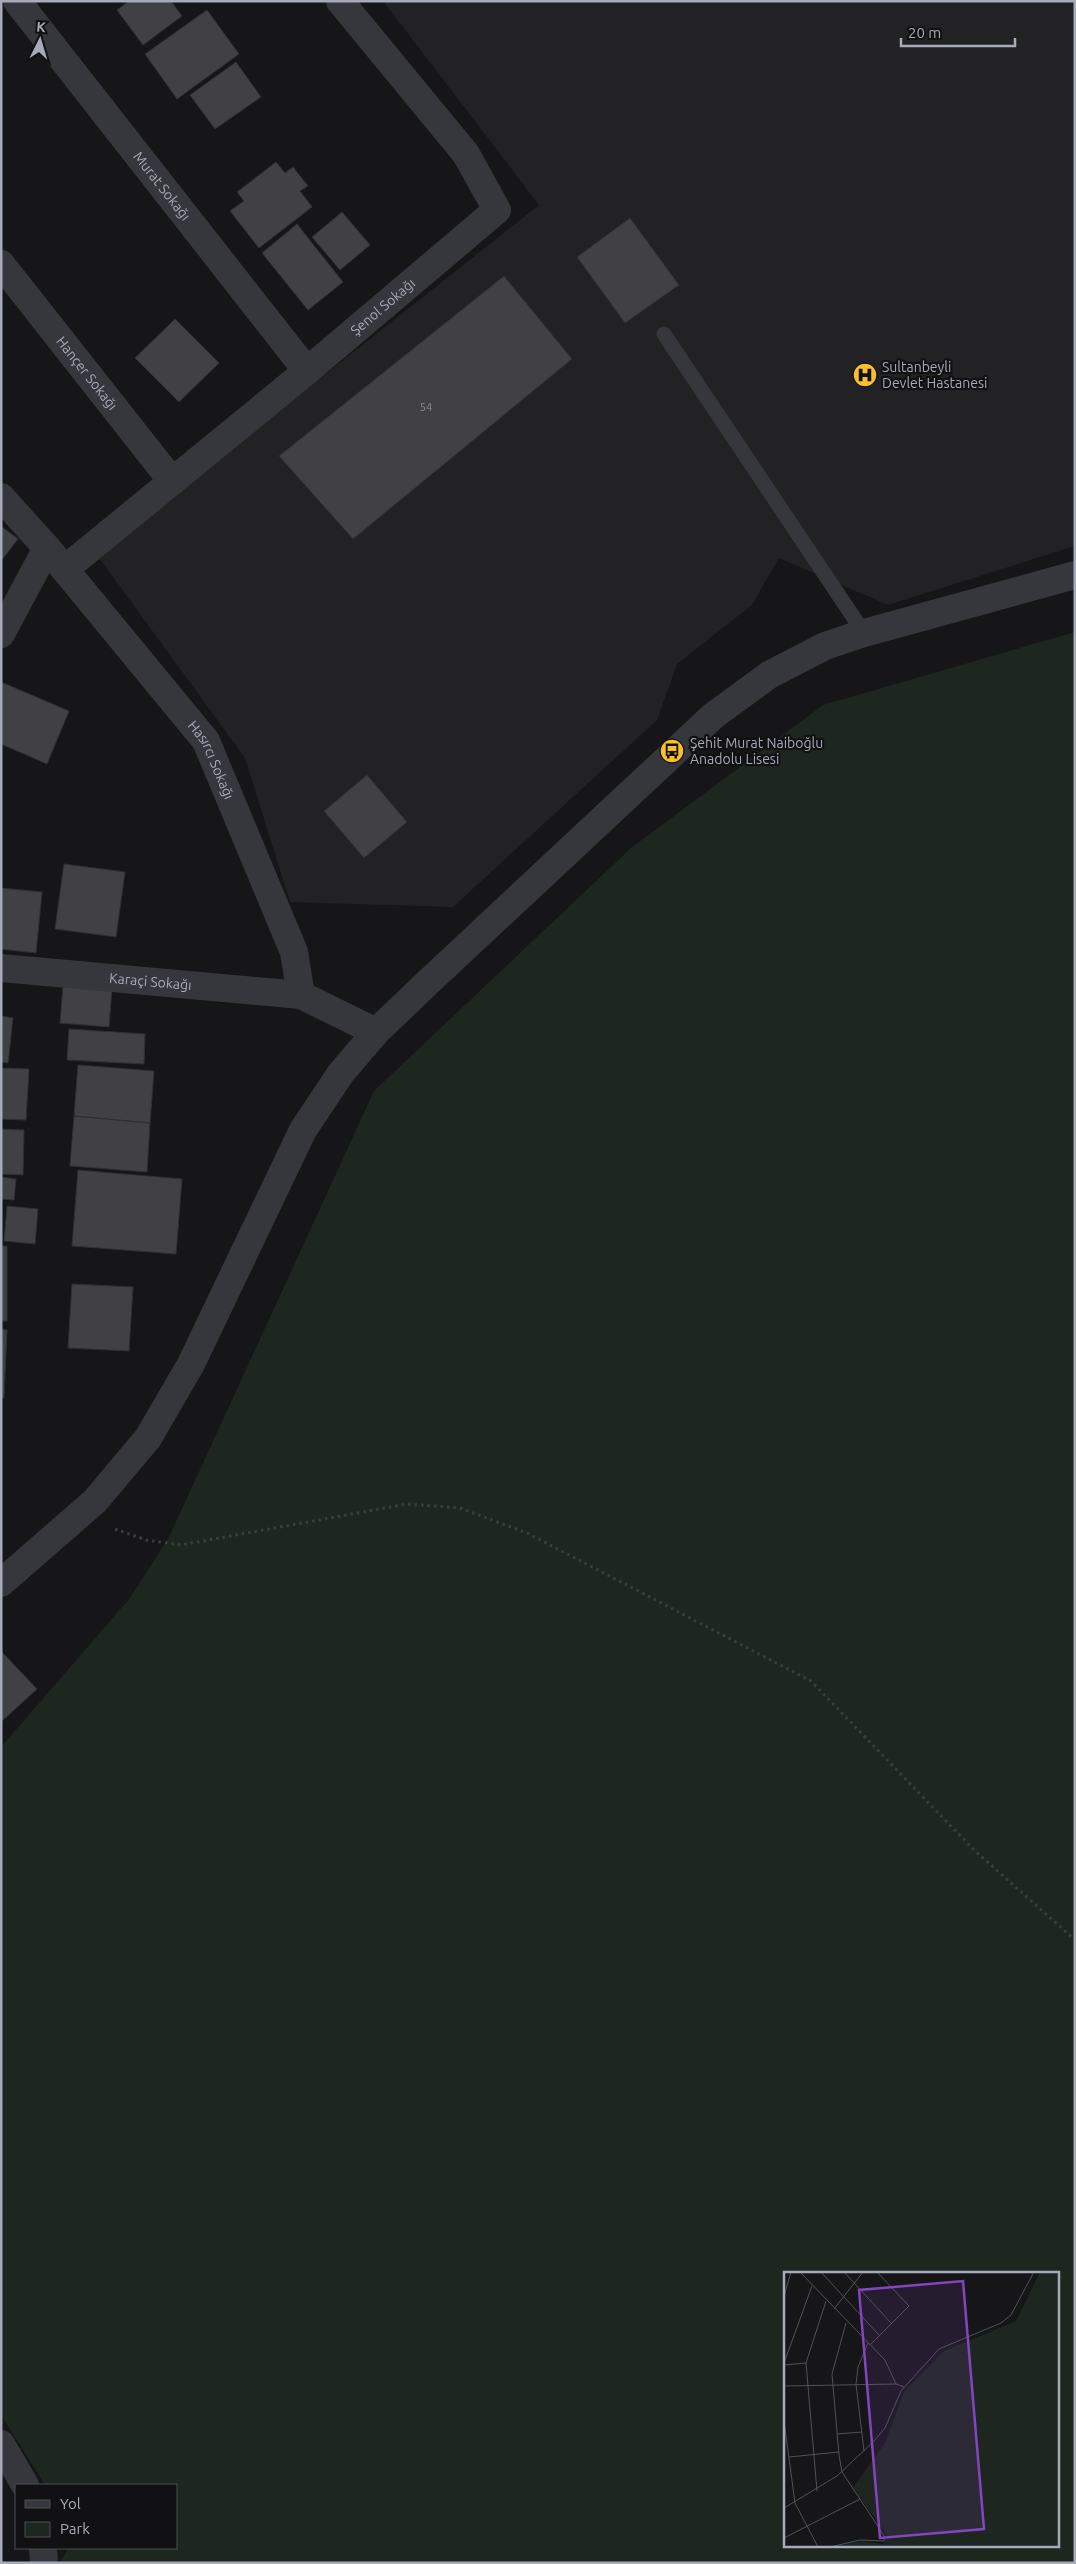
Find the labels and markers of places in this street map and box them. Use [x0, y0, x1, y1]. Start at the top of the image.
place label: Sultanbeyli Devlet Hastanesi [882, 359, 987, 391]
hospital icon: Sultanbeyli Devlet Hastanesi [852, 362, 878, 388]
place label: Şehit Murat Naiboğlu Anadolu Lisesi [690, 735, 823, 767]
bus stop icon: Şehit Murat Naiboğlu Anadolu Lisesi [659, 738, 685, 764]

